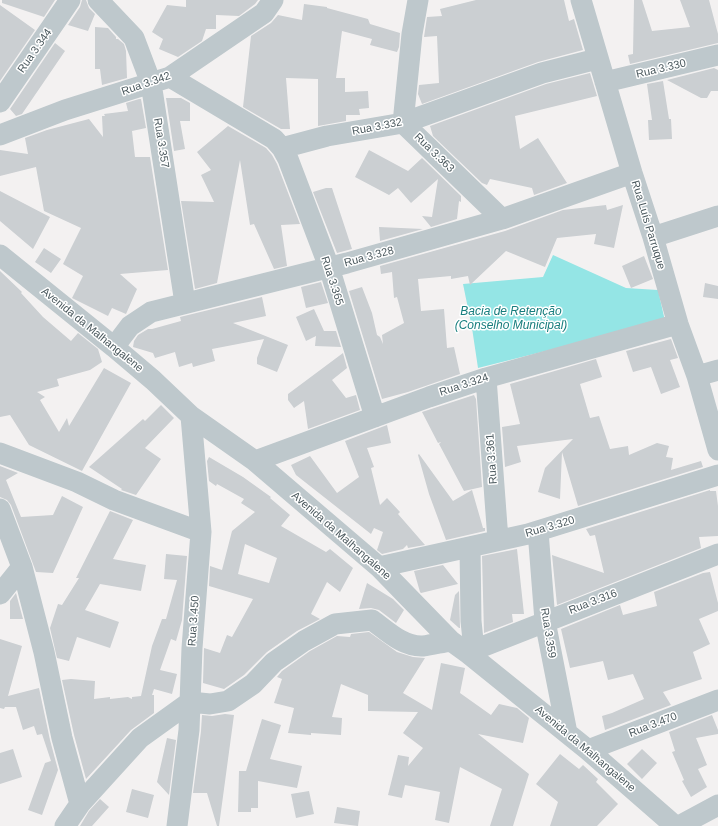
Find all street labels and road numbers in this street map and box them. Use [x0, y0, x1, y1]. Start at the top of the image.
street label: Rua 3.344 [15, 26, 55, 76]
street label: Rua 3.330 [635, 57, 687, 81]
street label: Rua 3.342 [120, 69, 172, 99]
street label: Rua 3.332 [351, 116, 403, 138]
street label: Rua 3.357 [151, 117, 171, 169]
street label: Rua 3.363 [411, 131, 457, 175]
street label: Rua Luís Parruque [628, 179, 668, 271]
street label: Rua 3.328 [343, 244, 395, 270]
street label: Rua 3.365 [318, 255, 346, 307]
street label: Avenida da Malhangalene [38, 285, 146, 375]
street label: Rua 3.324 [438, 371, 490, 399]
street label: Rua 3.361 [484, 433, 500, 485]
street label: Avenida da Malhangalene [289, 489, 393, 583]
street label: Rua 3.320 [524, 514, 576, 540]
street label: Rua 3.316 [567, 587, 619, 617]
street label: Rua 3.450 [186, 595, 202, 647]
street label: Rua 3.359 [538, 607, 558, 659]
street label: Avenida da Malhangalene [532, 703, 638, 795]
street label: Rua 3.470 [627, 710, 679, 740]

